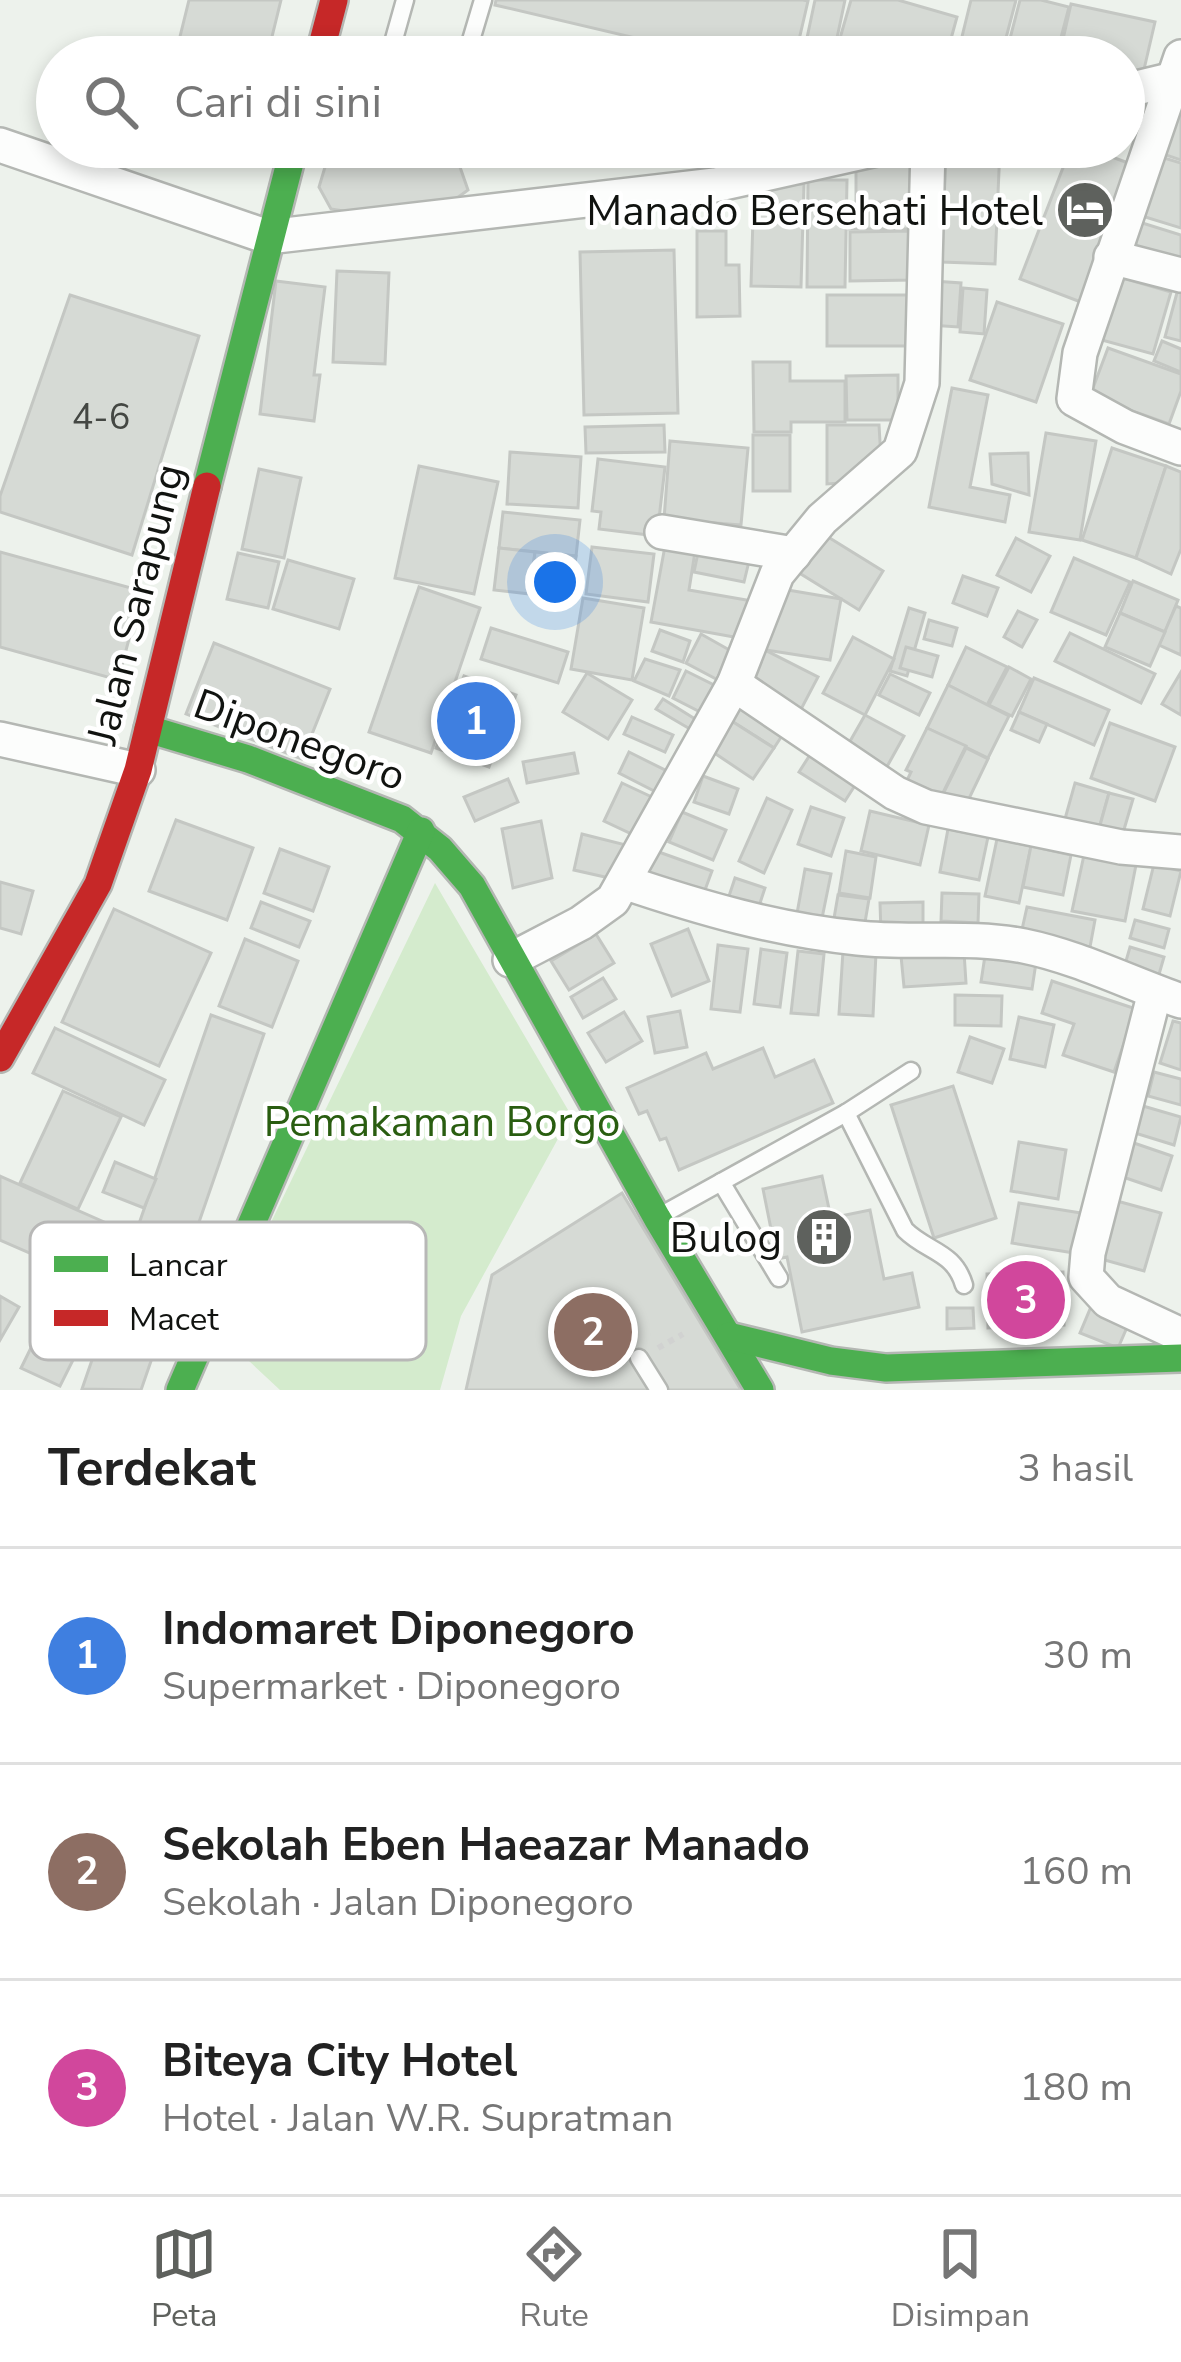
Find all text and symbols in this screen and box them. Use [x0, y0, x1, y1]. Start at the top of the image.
search box [36, 36, 1145, 168]
icon: search [78, 69, 144, 135]
text: Cari di sini [174, 72, 382, 133]
hotel icon: Manado Bersehati Hotel [1054, 179, 1116, 241]
place label: Manado Bersehati Hotel [586, 183, 1044, 240]
house number: 4-6 [72, 393, 130, 442]
street label: Jalan Sarapung [74, 458, 199, 751]
your location [525, 552, 585, 612]
street label: Diponegoro [186, 676, 413, 805]
pin: 1 [437, 676, 515, 766]
park label: Pemakaman Borgo [264, 1094, 620, 1151]
building icon: Bulog [793, 1206, 855, 1268]
place label: Bulog [670, 1210, 782, 1267]
legend [30, 1222, 426, 1360]
text: Lancar [129, 1243, 228, 1288]
pin: 3 [987, 1255, 1065, 1345]
pin: 2 [554, 1287, 632, 1377]
text: Macet [129, 1297, 219, 1342]
text: Terdekat [48, 1433, 256, 1503]
text: 3 hasil [1017, 1442, 1133, 1495]
text: Indomaret Diponegoro [162, 1599, 635, 1660]
text: 1 [75, 1629, 99, 1682]
text: 30 m [1043, 1629, 1133, 1682]
text: Supermarket · Diponegoro [162, 1660, 621, 1713]
text: Sekolah Eben Haeazar Manado [162, 1815, 810, 1876]
text: 2 [75, 1845, 99, 1898]
text: 160 m [1019, 1845, 1133, 1898]
text: Sekolah · Jalan Diponegoro [162, 1876, 634, 1929]
text: Biteya City Hotel [162, 2031, 517, 2092]
text: 3 [75, 2061, 99, 2114]
text: 180 m [1019, 2061, 1133, 2114]
text: Hotel · Jalan W.R. Supratman [162, 2092, 674, 2145]
tab: Peta [151, 2221, 218, 2338]
tab: Rute [519, 2221, 589, 2338]
tab: Disimpan [891, 2221, 1030, 2338]

